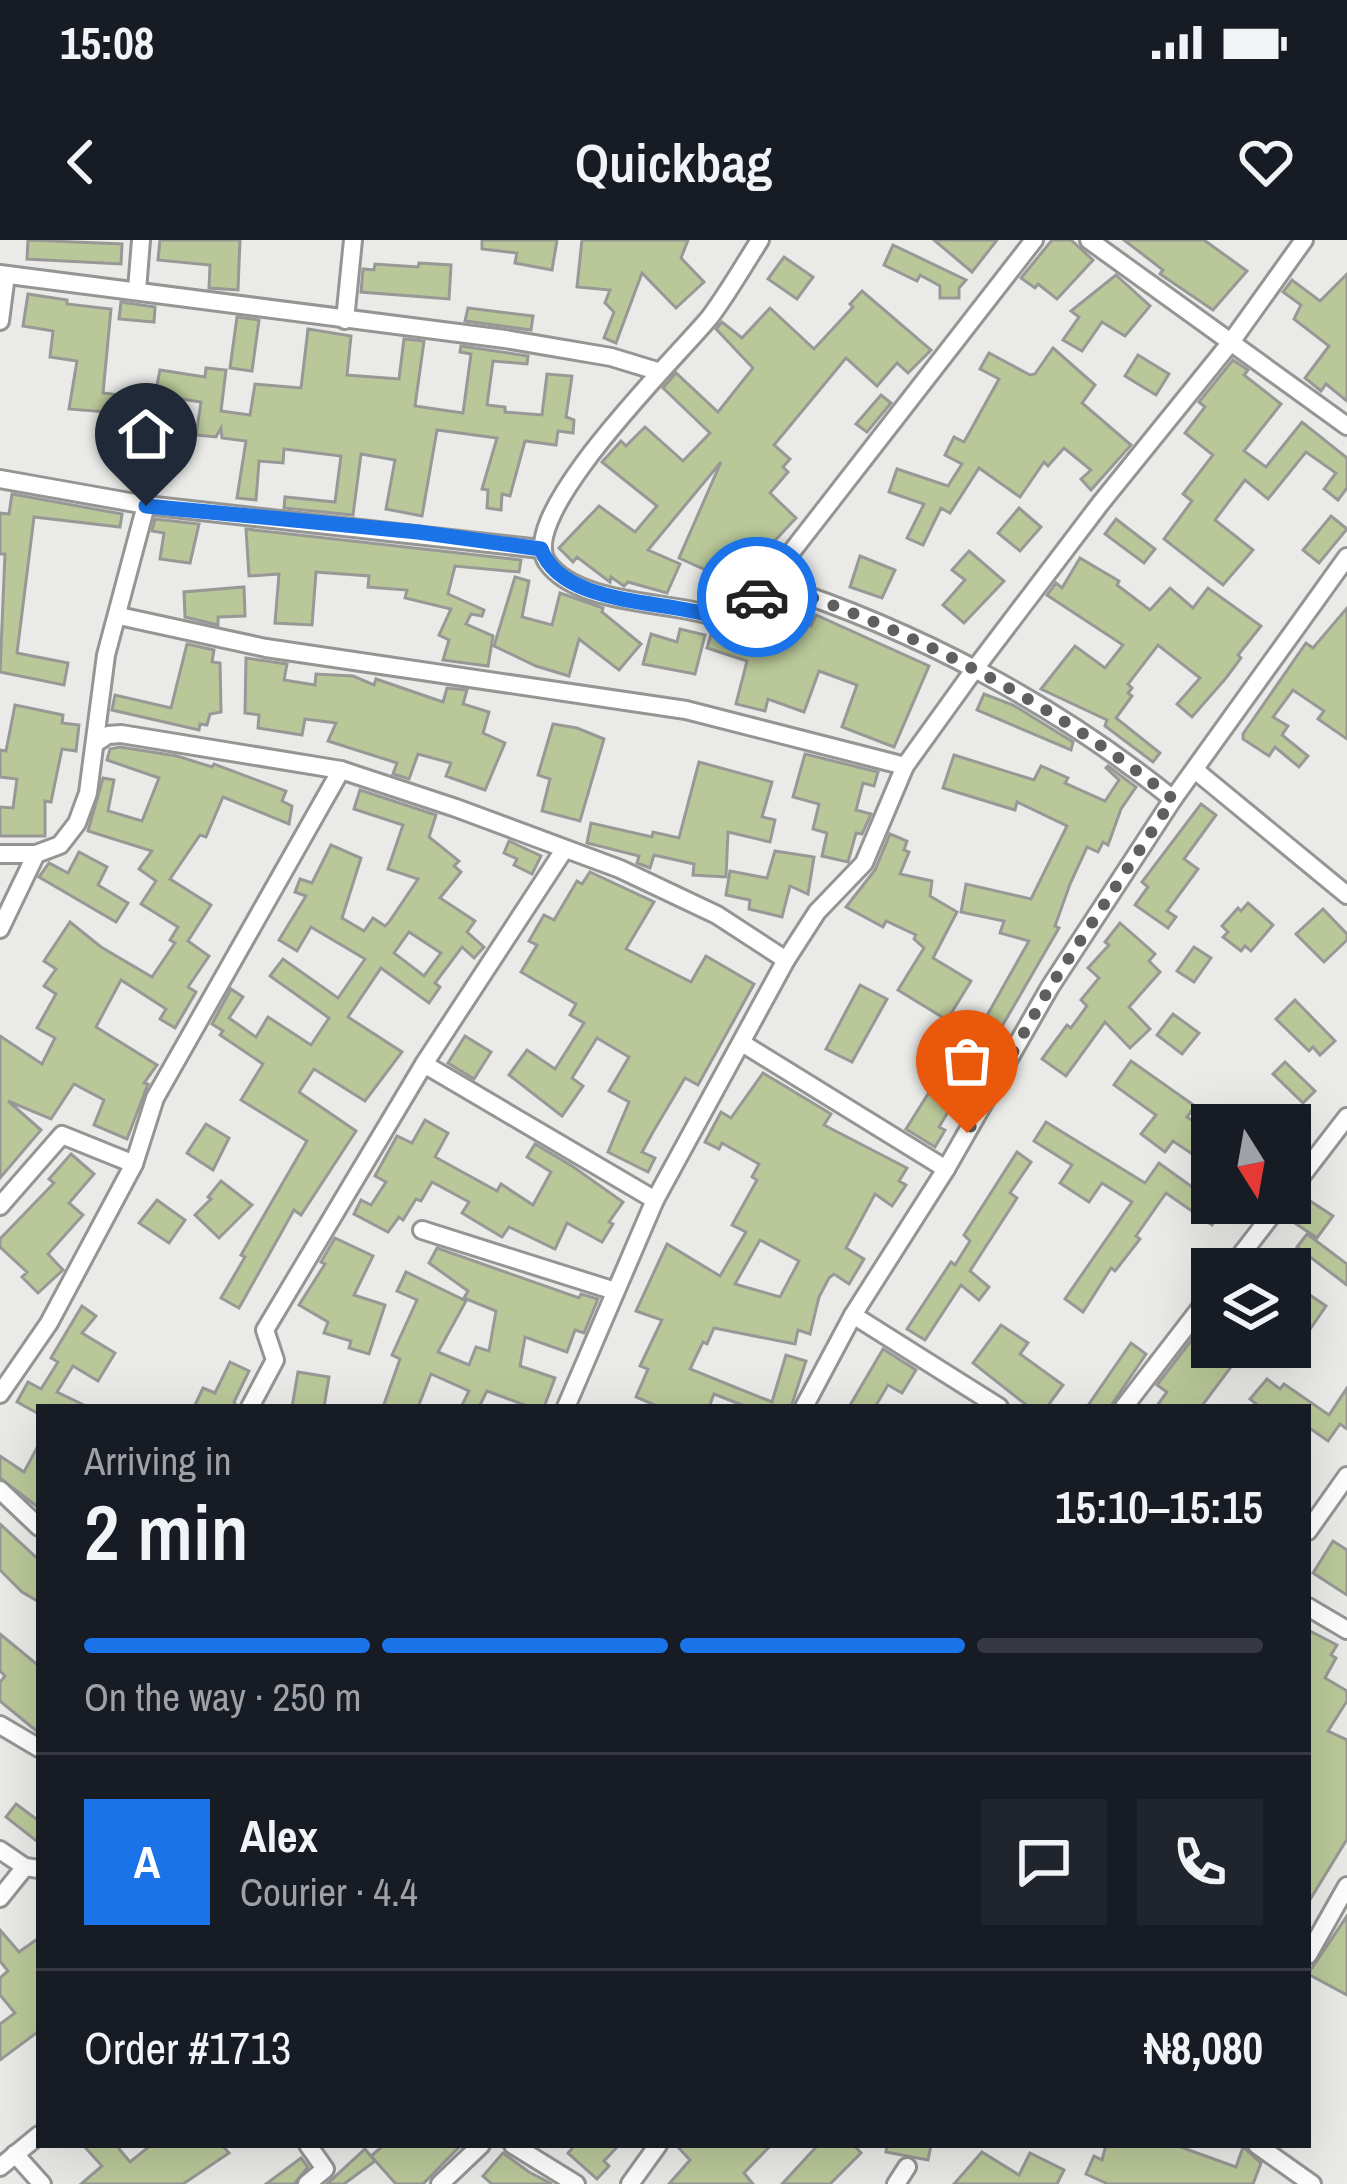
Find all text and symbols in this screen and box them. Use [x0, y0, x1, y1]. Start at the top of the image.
text: 15:08 [60, 12, 154, 73]
text: Quickbag [575, 126, 772, 199]
icon: back [48, 129, 114, 195]
icon: heart [1233, 129, 1299, 195]
pin [95, 383, 197, 506]
icon: home [113, 401, 179, 467]
courier [697, 537, 817, 657]
icon: car [724, 564, 790, 630]
pin [916, 1010, 1018, 1133]
icon: bag [934, 1028, 1000, 1094]
north arrow [1191, 1104, 1311, 1224]
map controls [1191, 1104, 1311, 1368]
button: layers [1191, 1248, 1311, 1368]
text: Arriving in [84, 1435, 232, 1487]
text: 15:10–15:15 [1055, 1476, 1263, 1537]
text: 2 min [84, 1479, 249, 1584]
text: On the way · 250 m [84, 1671, 361, 1723]
button: chat [981, 1799, 1107, 1925]
button: phone [1137, 1799, 1263, 1925]
text: Alex [240, 1805, 318, 1866]
text: A [134, 1831, 160, 1892]
text: Courier · 4.4 [240, 1866, 418, 1918]
text: Order #1713 [84, 2017, 291, 2078]
text: ₦8,080 [1144, 2017, 1263, 2078]

